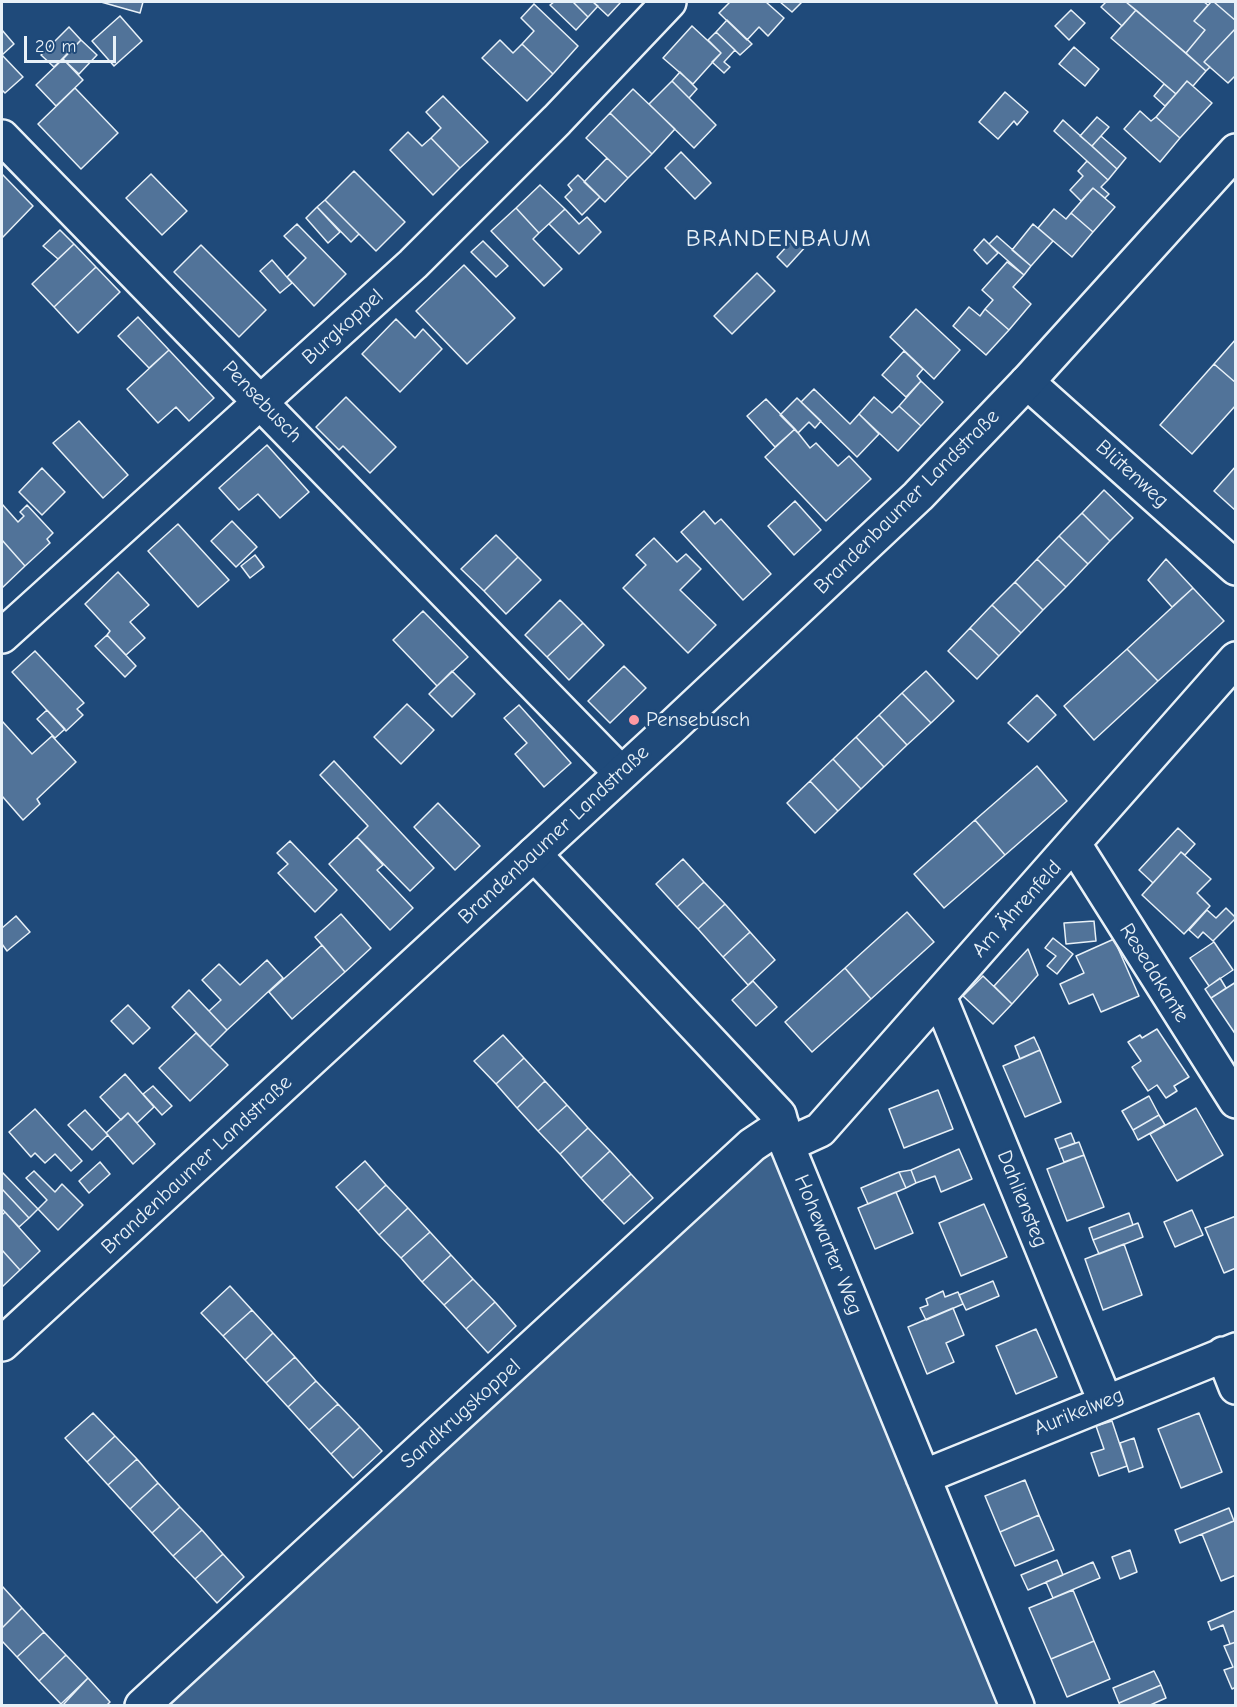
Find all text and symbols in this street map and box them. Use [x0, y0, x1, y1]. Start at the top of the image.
scale bar [27, 24, 118, 62]
text: 20 m [35, 36, 76, 57]
district label: BRANDENBAUM [686, 225, 872, 253]
street label: Burgkoppel [297, 284, 389, 370]
street label: Pensebusch [217, 356, 307, 448]
street label: Brandenbaumer Landstraße [809, 404, 1005, 600]
street label: Blütenweg [1090, 435, 1174, 513]
place label: Pensebusch [646, 707, 750, 733]
marker: Pensebusch [627, 713, 641, 727]
street label: Brandenbaumer Landstraße [453, 740, 655, 930]
street label: Am Ährenfeld [967, 855, 1067, 963]
street label: Resedakante [1114, 919, 1194, 1027]
street label: Brandenbaumer Landstraße [96, 1070, 298, 1260]
street label: Dahliensteg [991, 1147, 1053, 1251]
street label: Hohewarter Weg [788, 1171, 868, 1319]
street label: Sandkrugskoppel [396, 1354, 526, 1474]
street label: Aurikelweg [1030, 1383, 1128, 1441]

